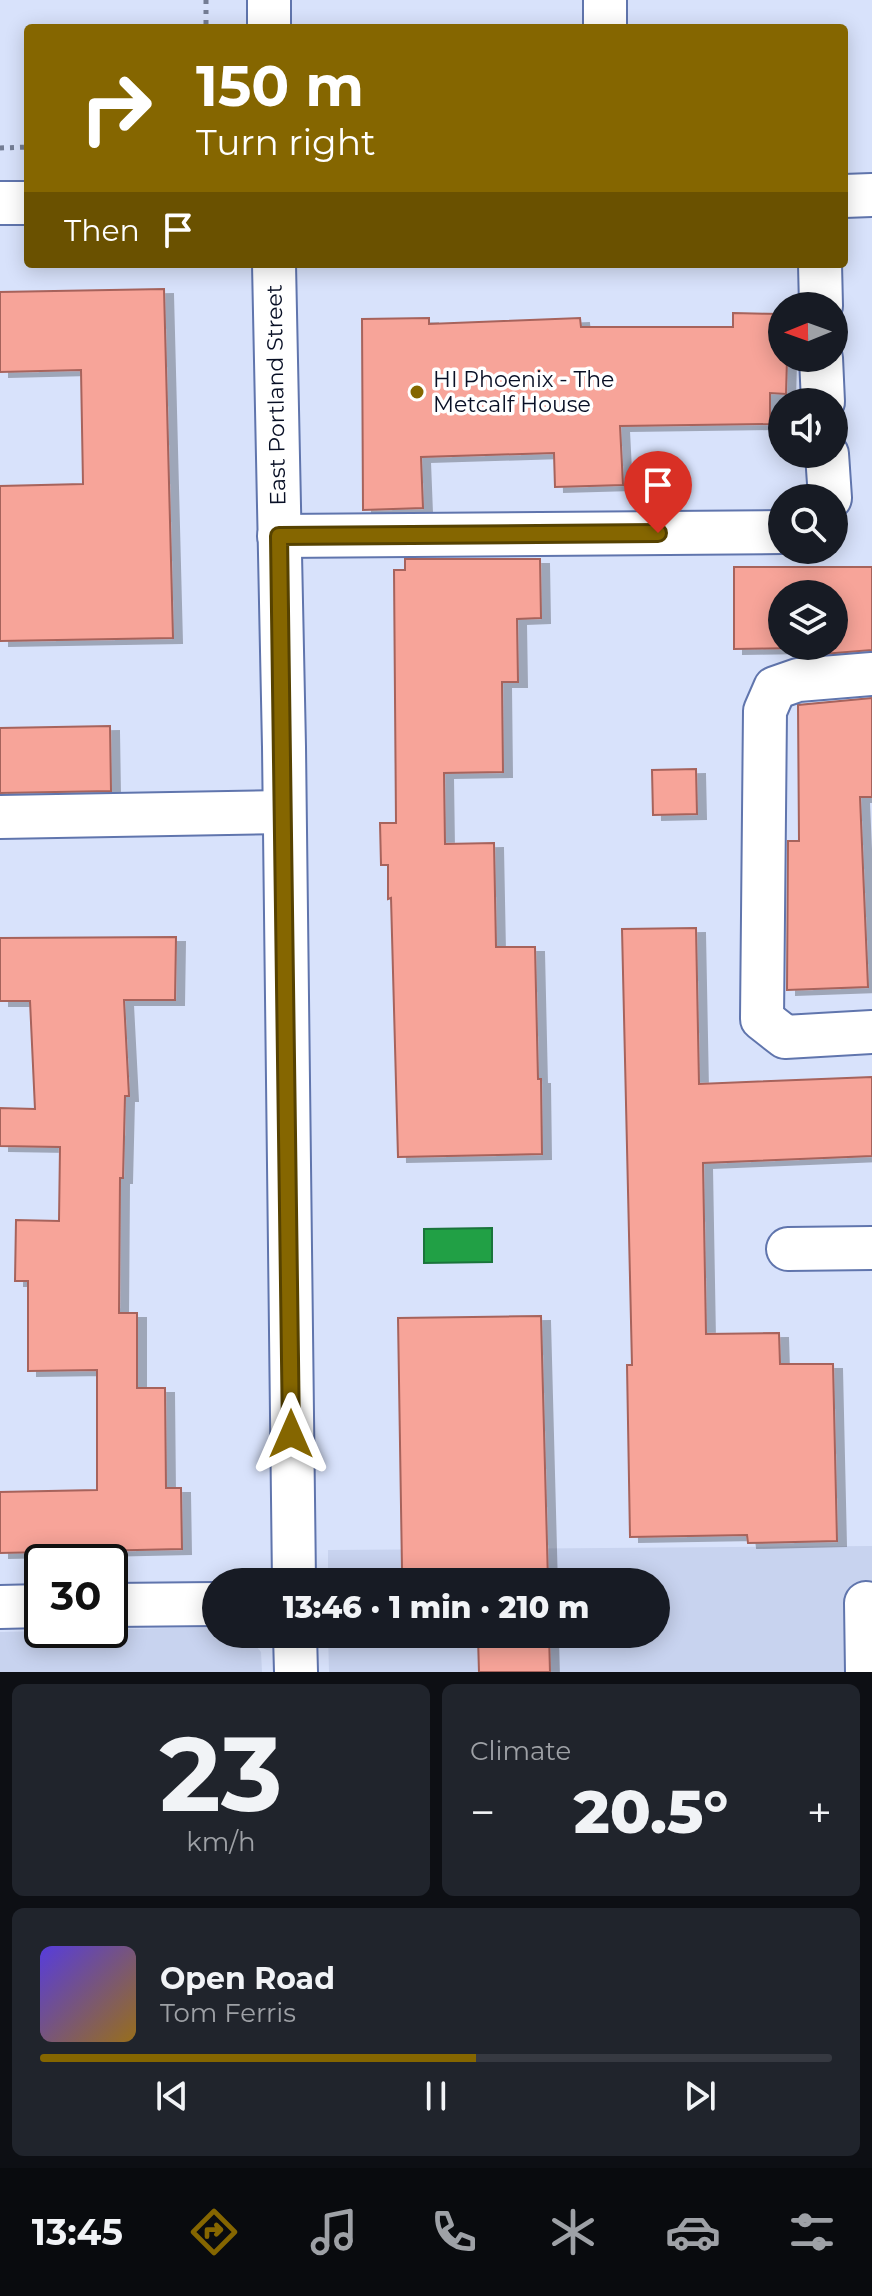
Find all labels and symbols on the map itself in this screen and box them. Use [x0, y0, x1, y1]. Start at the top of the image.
street label: East Portland Street [261, 284, 291, 506]
north arrow [768, 292, 848, 372]
place label: HI Phoenix - The Metcalf House [433, 366, 614, 418]
marker: HI Phoenix - The Metcalf House [408, 383, 426, 401]
pin [624, 451, 692, 533]
position arrow [249, 1392, 333, 1476]
speed limit sign: 30 [24, 1544, 128, 1648]

